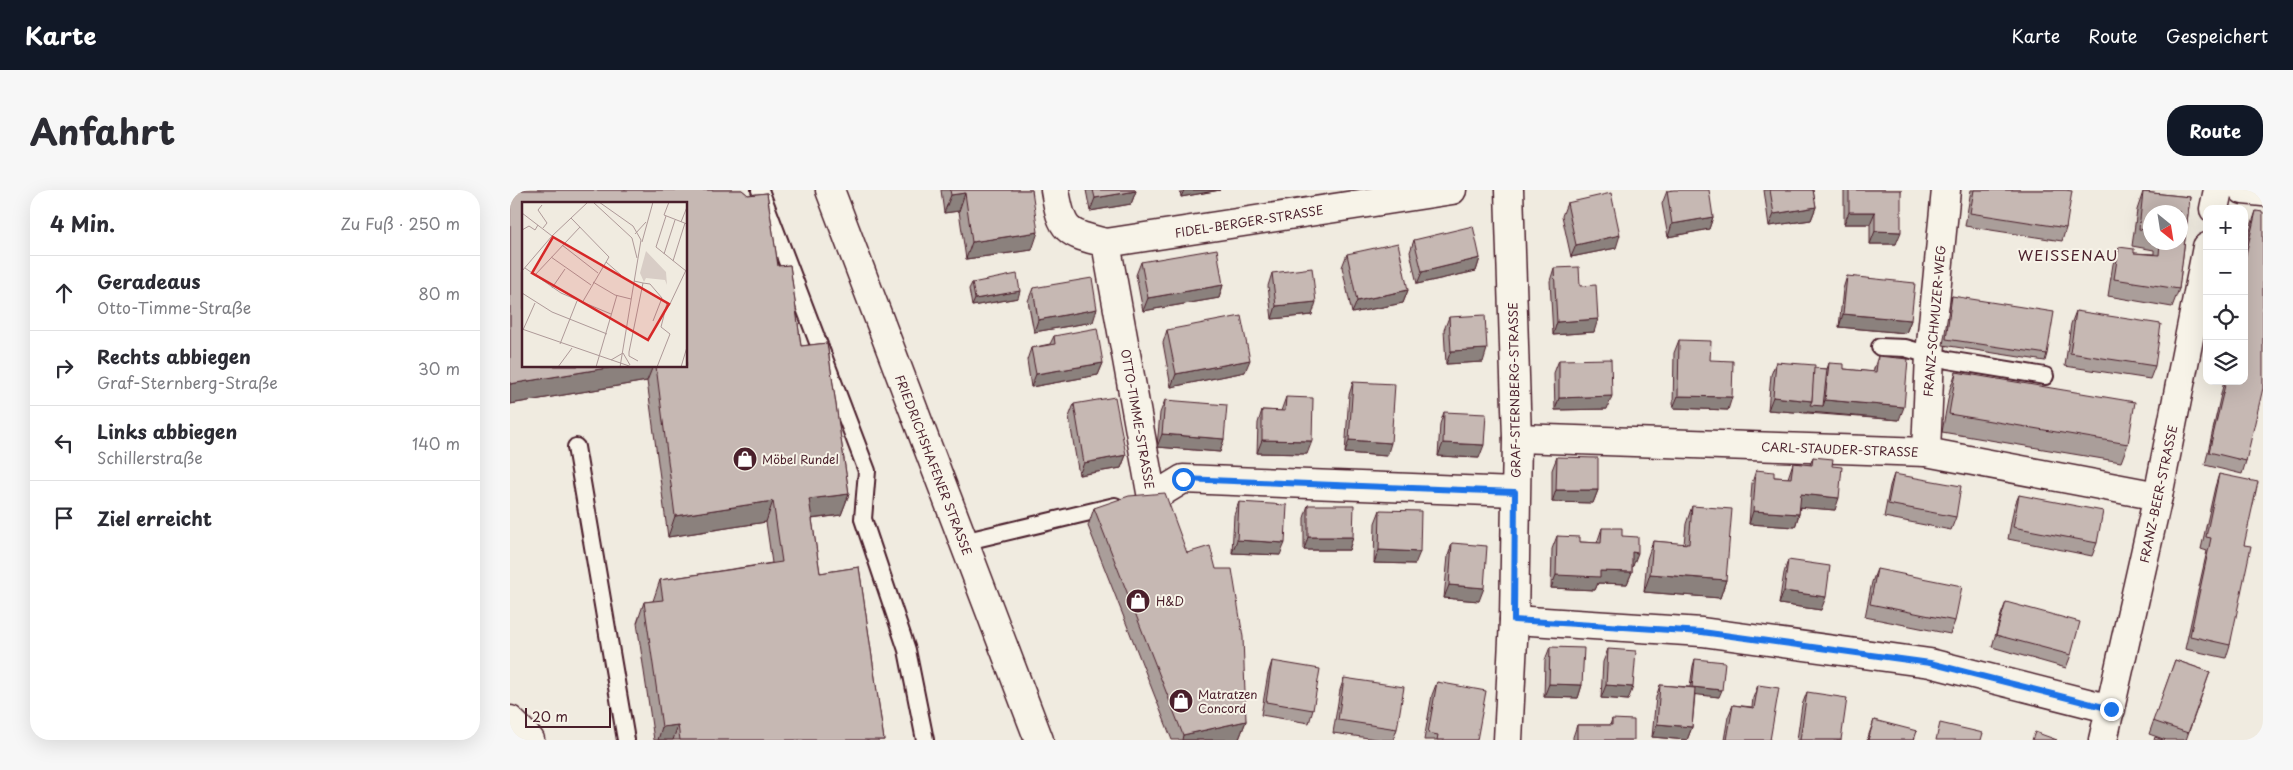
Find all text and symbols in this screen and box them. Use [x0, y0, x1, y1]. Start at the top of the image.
text: Karte [25, 17, 97, 53]
text: Karte [2012, 22, 2060, 49]
text: Route [2088, 22, 2138, 49]
text: Gespeichert [2166, 22, 2268, 49]
text: Anfahrt [30, 104, 175, 157]
button: Route [2167, 105, 2263, 156]
street label: FIDEL-BERGER-STRASSE [1173, 200, 1325, 242]
inset map [522, 202, 688, 368]
north arrow [2143, 205, 2188, 250]
map controls [2203, 205, 2248, 385]
button: + [2203, 205, 2248, 250]
text: 4 Min. [50, 207, 115, 239]
text: Zu Fuß · 250 m [341, 211, 460, 235]
district label: WEISSENAU [2018, 243, 2118, 266]
street label: FRANZ-SCHMUZER-WEG [1918, 244, 1950, 397]
button: − [2203, 250, 2248, 295]
text: Geradeaus [97, 267, 201, 295]
icon: ahead [50, 279, 78, 307]
text: 80 m [418, 281, 460, 305]
text: Otto-Timme-Straße [97, 295, 251, 319]
button: locate [2203, 295, 2248, 340]
street label: GRAF-STERNBERG-STRASSE [1503, 302, 1525, 478]
button: layers [2203, 340, 2248, 385]
text: Rechts abbiegen [97, 342, 251, 370]
street label: OTTO-TIMME-STRASSE [1117, 348, 1159, 491]
icon: right [50, 354, 78, 382]
text: 30 m [418, 356, 460, 380]
text: Graf-Sternberg-Straße [97, 370, 278, 394]
street label: FRIEDRICHSHAFENER STRASSE [891, 372, 977, 558]
text: Links abbiegen [97, 417, 237, 445]
street label: FRANZ-BEER-STRASSE [2135, 423, 2181, 565]
icon: left [50, 429, 78, 457]
text: 140 m [412, 431, 460, 455]
street label: CARL-STAUDER-STRASSE [1761, 437, 1919, 461]
text: Schillerstraße [97, 445, 203, 469]
shop icon: Möbel Rundel [732, 446, 758, 472]
place label: Möbel Rundel [762, 450, 839, 468]
route start [1172, 468, 1195, 491]
icon: arrive [50, 504, 78, 532]
text: Ziel erreicht [97, 504, 212, 532]
shop icon: H&D [1125, 588, 1151, 614]
place label: H&D [1156, 592, 1184, 610]
place label: Matratzen Concord [1198, 685, 1258, 717]
shop icon: Matratzen Concord [1168, 688, 1194, 714]
route end [2100, 698, 2123, 721]
scale bar [525, 705, 611, 728]
text: 20 m [532, 706, 568, 727]

